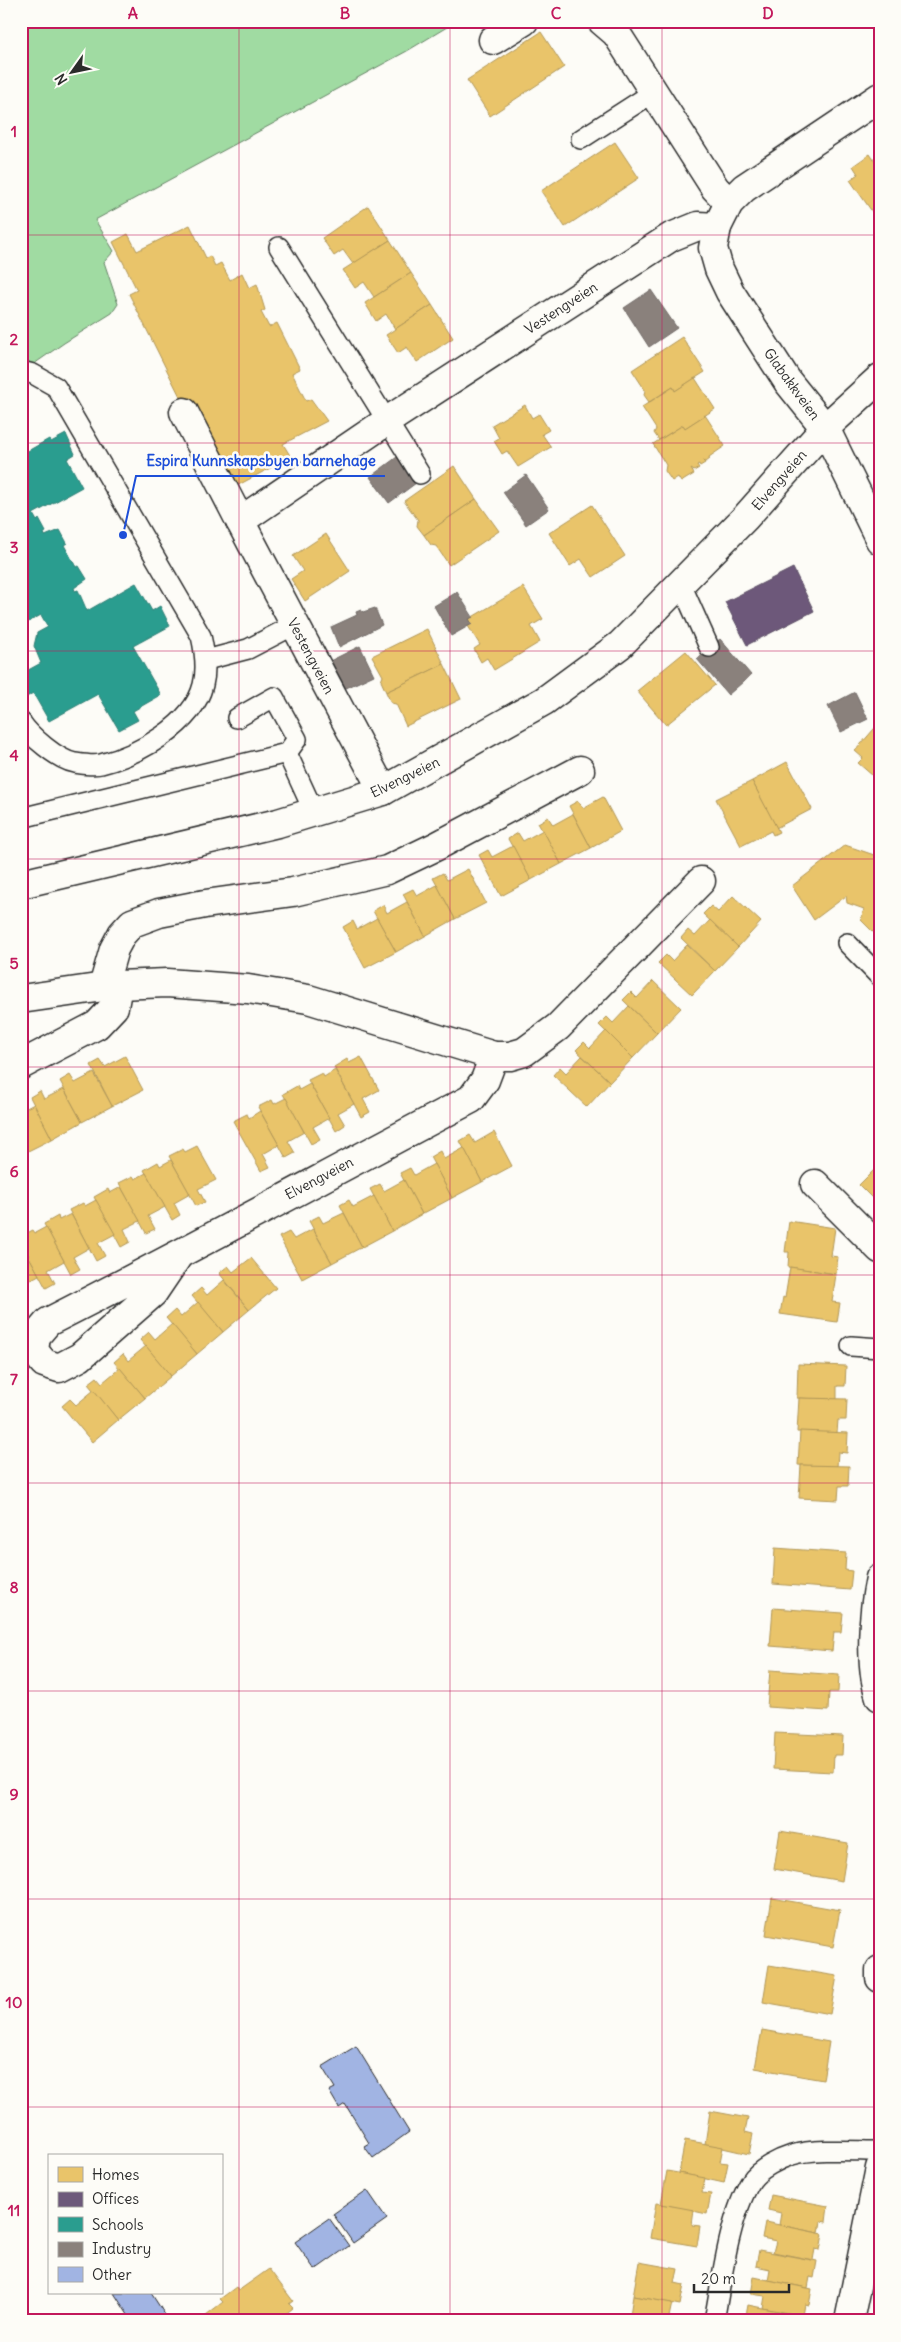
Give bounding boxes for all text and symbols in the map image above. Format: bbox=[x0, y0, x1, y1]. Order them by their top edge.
text: A bbox=[128, 3, 138, 23]
text: B bbox=[340, 3, 351, 23]
text: C bbox=[551, 3, 562, 23]
text: D bbox=[762, 3, 774, 23]
north arrow bbox=[48, 48, 98, 98]
text: N bbox=[51, 70, 71, 88]
text: 1 bbox=[11, 121, 17, 141]
street label: Vestengveien bbox=[521, 278, 601, 338]
text: 2 bbox=[10, 329, 19, 349]
street label: Glabakkveien bbox=[760, 345, 824, 423]
callout: Espira Kunnskapsbyen barnehage bbox=[136, 446, 385, 476]
street label: Elvengveien bbox=[748, 446, 810, 514]
text: Espira Kunnskapsbyen barnehage bbox=[146, 451, 376, 471]
text: 3 bbox=[9, 537, 19, 557]
street label: Vestengveien bbox=[284, 615, 338, 697]
text: 4 bbox=[9, 745, 19, 765]
street label: Elvengveien bbox=[367, 753, 443, 801]
text: 5 bbox=[9, 953, 19, 973]
street label: Elvengveien bbox=[282, 1153, 356, 1203]
text: 6 bbox=[9, 1161, 19, 1181]
text: 7 bbox=[10, 1369, 18, 1389]
text: 8 bbox=[9, 1577, 19, 1597]
text: 9 bbox=[9, 1784, 19, 1804]
text: 10 bbox=[6, 1992, 22, 2012]
legend bbox=[48, 2154, 222, 2294]
text: Homes bbox=[92, 2165, 139, 2184]
text: Offices bbox=[92, 2189, 139, 2208]
text: 11 bbox=[8, 2200, 20, 2220]
text: Schools bbox=[92, 2215, 144, 2234]
text: Industry bbox=[92, 2239, 151, 2258]
scale bar bbox=[694, 2262, 788, 2294]
text: Other bbox=[92, 2265, 132, 2284]
text: 20 m bbox=[701, 2269, 736, 2288]

